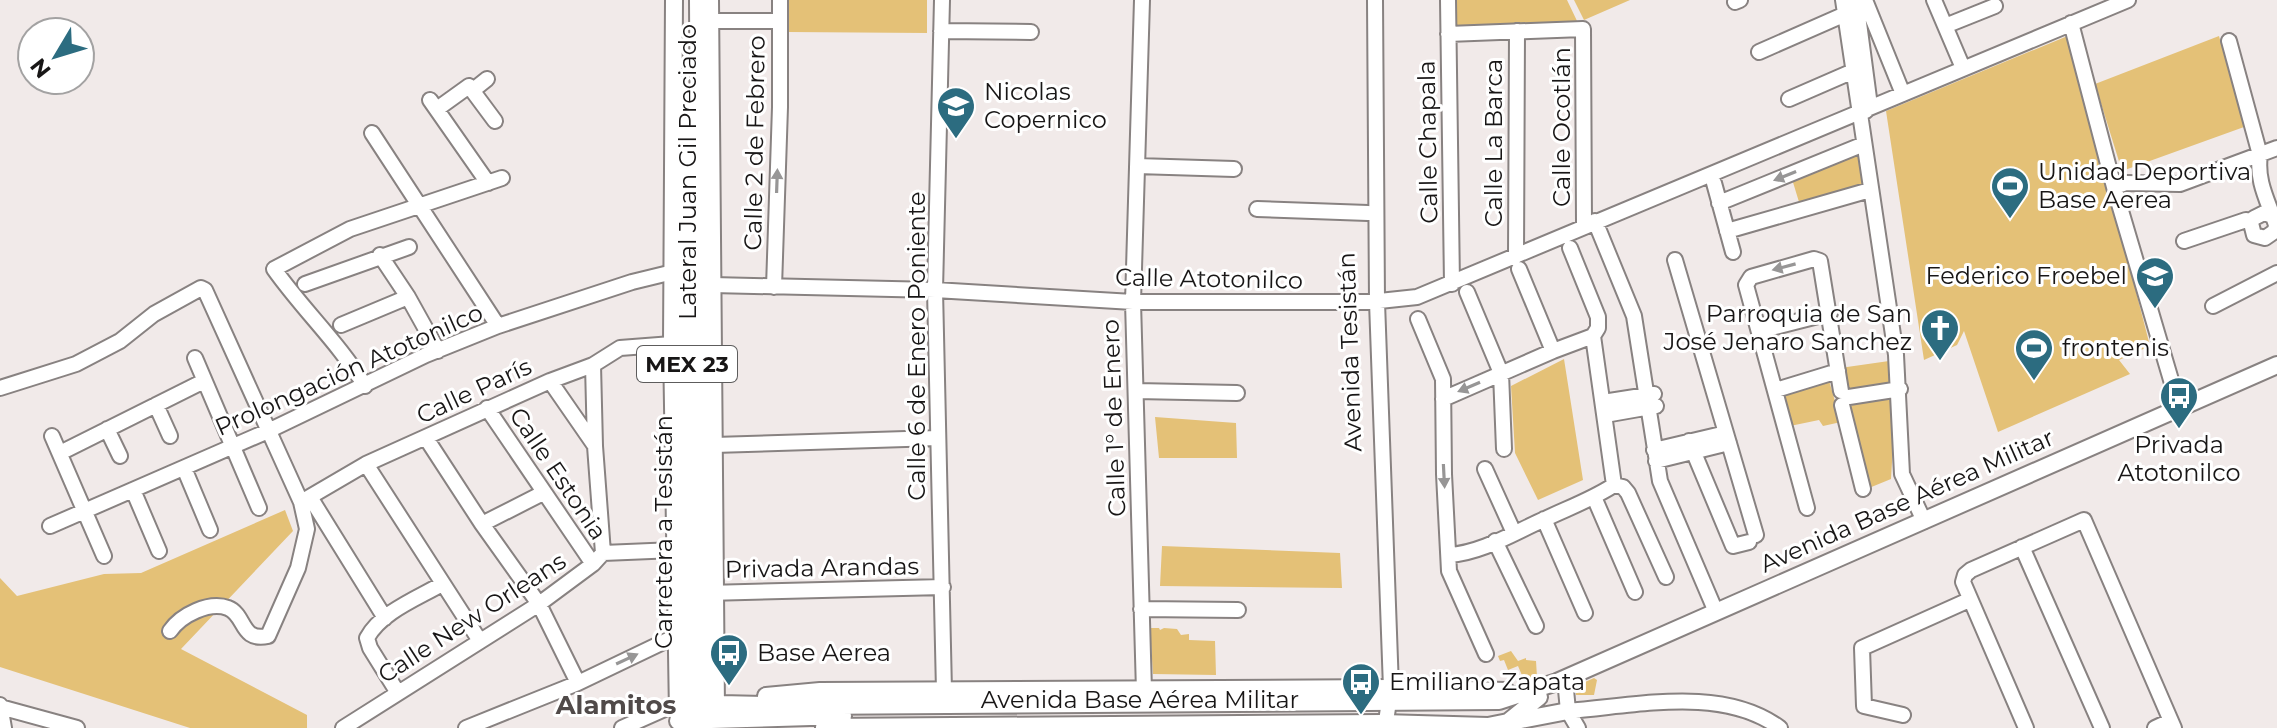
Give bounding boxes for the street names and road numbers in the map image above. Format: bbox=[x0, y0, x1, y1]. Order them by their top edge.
street label: Lateral Juan Gil Preciado bbox=[673, 24, 702, 320]
street label: Calle 2 de Febrero bbox=[738, 35, 771, 251]
street label: Calle Ocotlán bbox=[1547, 47, 1576, 207]
street label: Calle La Barca bbox=[1479, 59, 1508, 227]
street label: Calle Chapala bbox=[1412, 60, 1443, 224]
street label: Calle 6 de Enero Poniente bbox=[902, 191, 931, 501]
street label: Avenida Tesistán bbox=[1332, 252, 1367, 452]
street label: Calle Atotonilco bbox=[1115, 262, 1303, 295]
street label: Prolongación Atotonilco bbox=[210, 297, 487, 442]
street label: Calle 1° de Enero bbox=[1096, 319, 1131, 517]
road number: MEX 23 bbox=[637, 346, 737, 382]
street label: Calle París bbox=[412, 351, 536, 430]
street label: Calle Estonia bbox=[503, 402, 613, 545]
street label: Carretera a Tesistán bbox=[649, 415, 678, 649]
street label: Avenida Base Aérea Militar bbox=[1755, 423, 2058, 579]
street label: Calle New Orleans bbox=[372, 546, 571, 689]
street label: Privada Arandas bbox=[725, 551, 919, 584]
street label: Avenida Base Aérea Militar bbox=[981, 685, 1299, 714]

